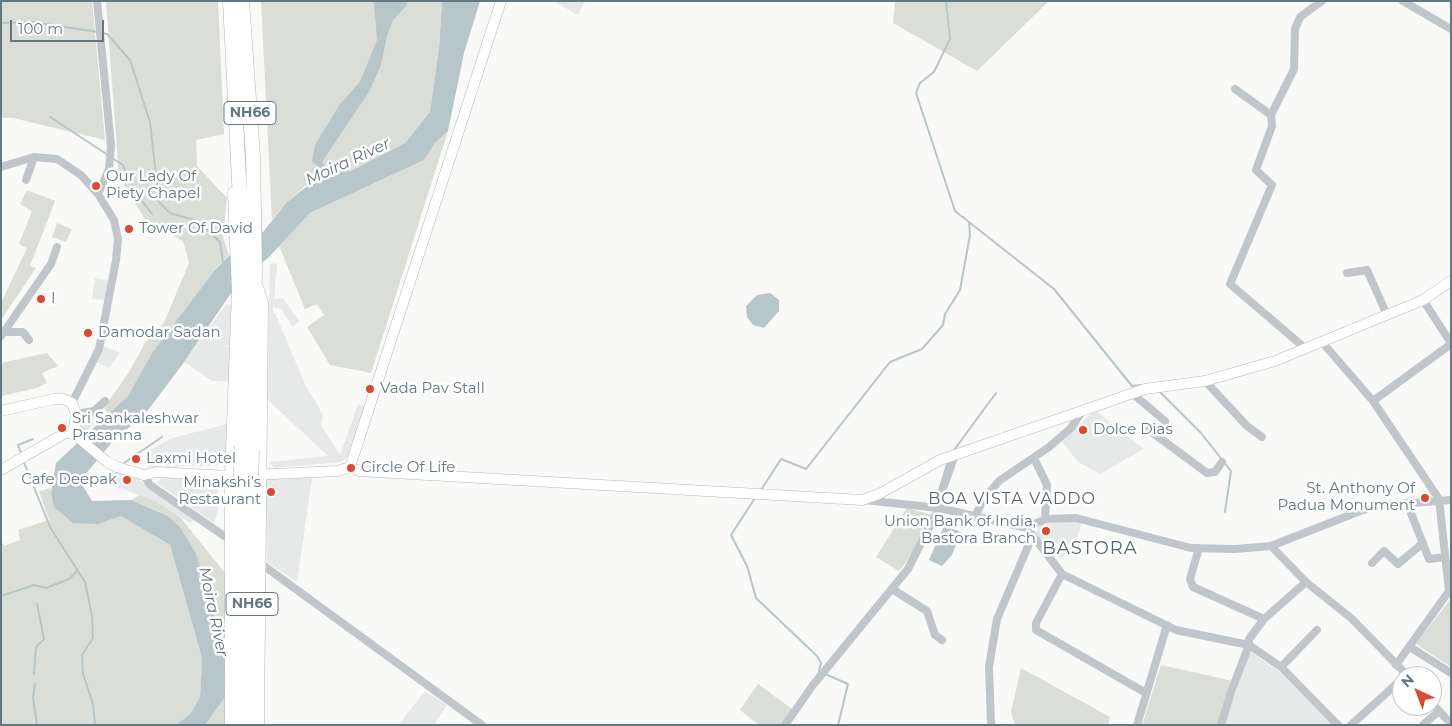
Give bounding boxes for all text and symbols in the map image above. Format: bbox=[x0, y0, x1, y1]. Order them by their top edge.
scale bar bbox=[12, 10, 106, 42]
text: 100 m bbox=[18, 19, 63, 38]
road number: NH66 bbox=[224, 102, 276, 125]
water label: Moira River bbox=[303, 134, 393, 190]
place label: Our Lady Of Piety Chapel bbox=[106, 168, 200, 203]
marker: Our Lady Of Piety Chapel bbox=[90, 180, 102, 192]
place label: Tower Of David bbox=[139, 220, 253, 238]
marker: Tower Of David bbox=[123, 223, 135, 235]
place label: I bbox=[51, 290, 56, 308]
marker: I bbox=[35, 293, 47, 305]
place label: Damodar Sadan bbox=[98, 324, 221, 342]
marker: Damodar Sadan bbox=[82, 327, 94, 339]
place label: Vada Pav Stall bbox=[380, 380, 485, 398]
marker: Vada Pav Stall bbox=[364, 383, 376, 395]
place label: Sri Sankaleshwar Prasanna bbox=[72, 410, 199, 445]
place label: Dolce Dias bbox=[1093, 421, 1173, 439]
marker: Sri Sankaleshwar Prasanna bbox=[56, 422, 68, 434]
marker: Dolce Dias bbox=[1077, 424, 1089, 436]
place label: Laxmi Hotel bbox=[146, 450, 236, 468]
marker: Laxmi Hotel bbox=[130, 453, 142, 465]
place label: Circle Of Life bbox=[361, 459, 455, 477]
marker: Circle Of Life bbox=[345, 462, 357, 474]
place label: Cafe Deepak bbox=[21, 471, 117, 489]
marker: Cafe Deepak bbox=[121, 474, 133, 486]
place label: Minakshi’s Restaurant bbox=[179, 474, 261, 509]
place label: St. Anthony Of Padua Monument bbox=[1277, 480, 1415, 515]
marker: Minakshi’s Restaurant bbox=[265, 486, 277, 498]
district label: BOA VISTA VADDO bbox=[926, 489, 1098, 509]
marker: St. Anthony Of Padua Monument bbox=[1419, 492, 1431, 504]
place label: Union Bank of India, Bastora Branch bbox=[884, 513, 1036, 548]
marker: Union Bank of India, Bastora Branch bbox=[1040, 525, 1052, 537]
district label: BASTORA bbox=[1041, 538, 1139, 560]
water label: Moira River bbox=[194, 565, 232, 659]
road number: NH66 bbox=[226, 592, 278, 616]
north arrow bbox=[1392, 666, 1442, 716]
text: N bbox=[1397, 670, 1418, 691]

